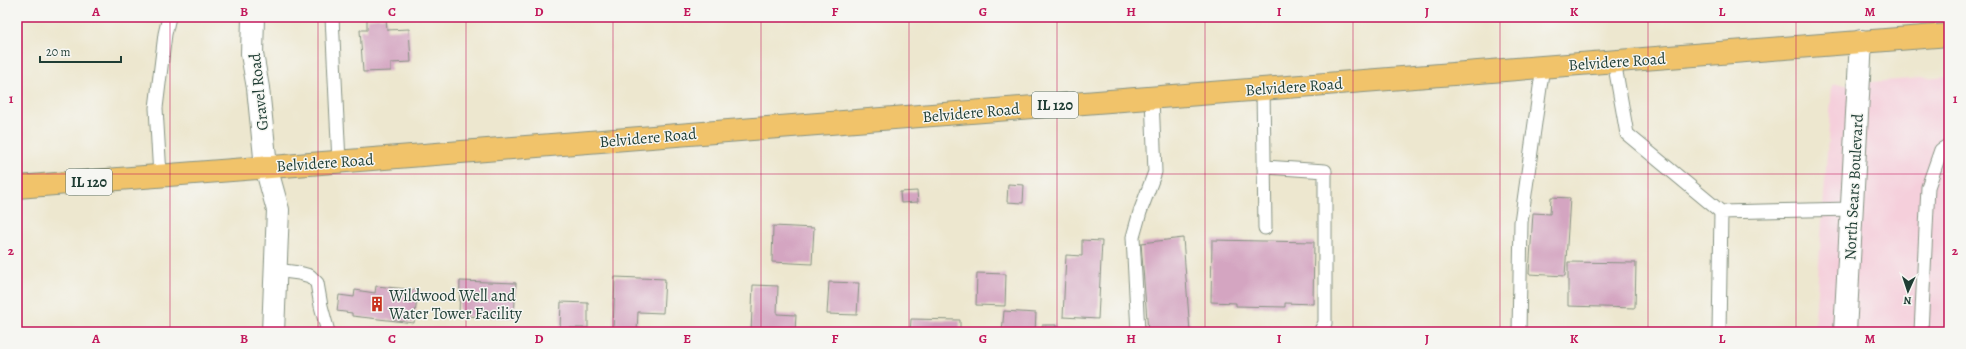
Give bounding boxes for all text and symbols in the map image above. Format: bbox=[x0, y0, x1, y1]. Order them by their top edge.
text: A bbox=[91, 3, 101, 20]
text: B bbox=[240, 3, 248, 20]
text: C bbox=[388, 3, 396, 20]
text: D bbox=[534, 3, 544, 20]
text: E bbox=[683, 3, 691, 20]
text: F bbox=[832, 3, 839, 20]
text: G bbox=[979, 3, 987, 20]
text: H bbox=[1126, 3, 1136, 20]
text: I bbox=[1277, 3, 1282, 20]
text: J bbox=[1425, 3, 1429, 20]
text: K bbox=[1570, 3, 1579, 20]
text: L bbox=[1719, 3, 1726, 20]
text: M bbox=[1865, 3, 1876, 20]
scale bar bbox=[40, 38, 121, 64]
text: 20 m bbox=[46, 44, 70, 60]
street label: Belvidere Road bbox=[1568, 48, 1667, 76]
street label: Gravel Road bbox=[244, 52, 274, 132]
street label: Belvidere Road bbox=[1245, 73, 1344, 101]
text: 1 bbox=[9, 90, 14, 107]
text: 1 bbox=[1953, 90, 1958, 107]
road number: IL 120 bbox=[1032, 92, 1078, 118]
street label: Belvidere Road bbox=[922, 98, 1021, 128]
street label: North Sears Boulevard bbox=[1839, 113, 1869, 261]
street label: Belvidere Road bbox=[599, 123, 698, 153]
street label: Belvidere Road bbox=[276, 149, 375, 177]
road number: IL 120 bbox=[66, 169, 112, 195]
text: 2 bbox=[8, 242, 15, 259]
text: 2 bbox=[1952, 242, 1959, 259]
north arrow bbox=[1888, 271, 1928, 311]
place label: Wildwood Well and Water Tower Facility bbox=[388, 285, 523, 325]
text: N bbox=[1903, 293, 1912, 308]
building icon: Wildwood Well and Water Tower Facility bbox=[368, 295, 386, 313]
text: A bbox=[91, 330, 101, 347]
text: B bbox=[240, 330, 248, 347]
text: C bbox=[388, 330, 396, 347]
text: D bbox=[534, 330, 544, 347]
text: E bbox=[683, 330, 691, 347]
text: F bbox=[832, 330, 839, 347]
text: G bbox=[979, 330, 987, 347]
text: H bbox=[1126, 330, 1136, 347]
text: I bbox=[1277, 330, 1282, 347]
text: J bbox=[1425, 330, 1429, 347]
text: K bbox=[1570, 330, 1579, 347]
text: L bbox=[1719, 330, 1726, 347]
text: M bbox=[1865, 330, 1876, 347]

